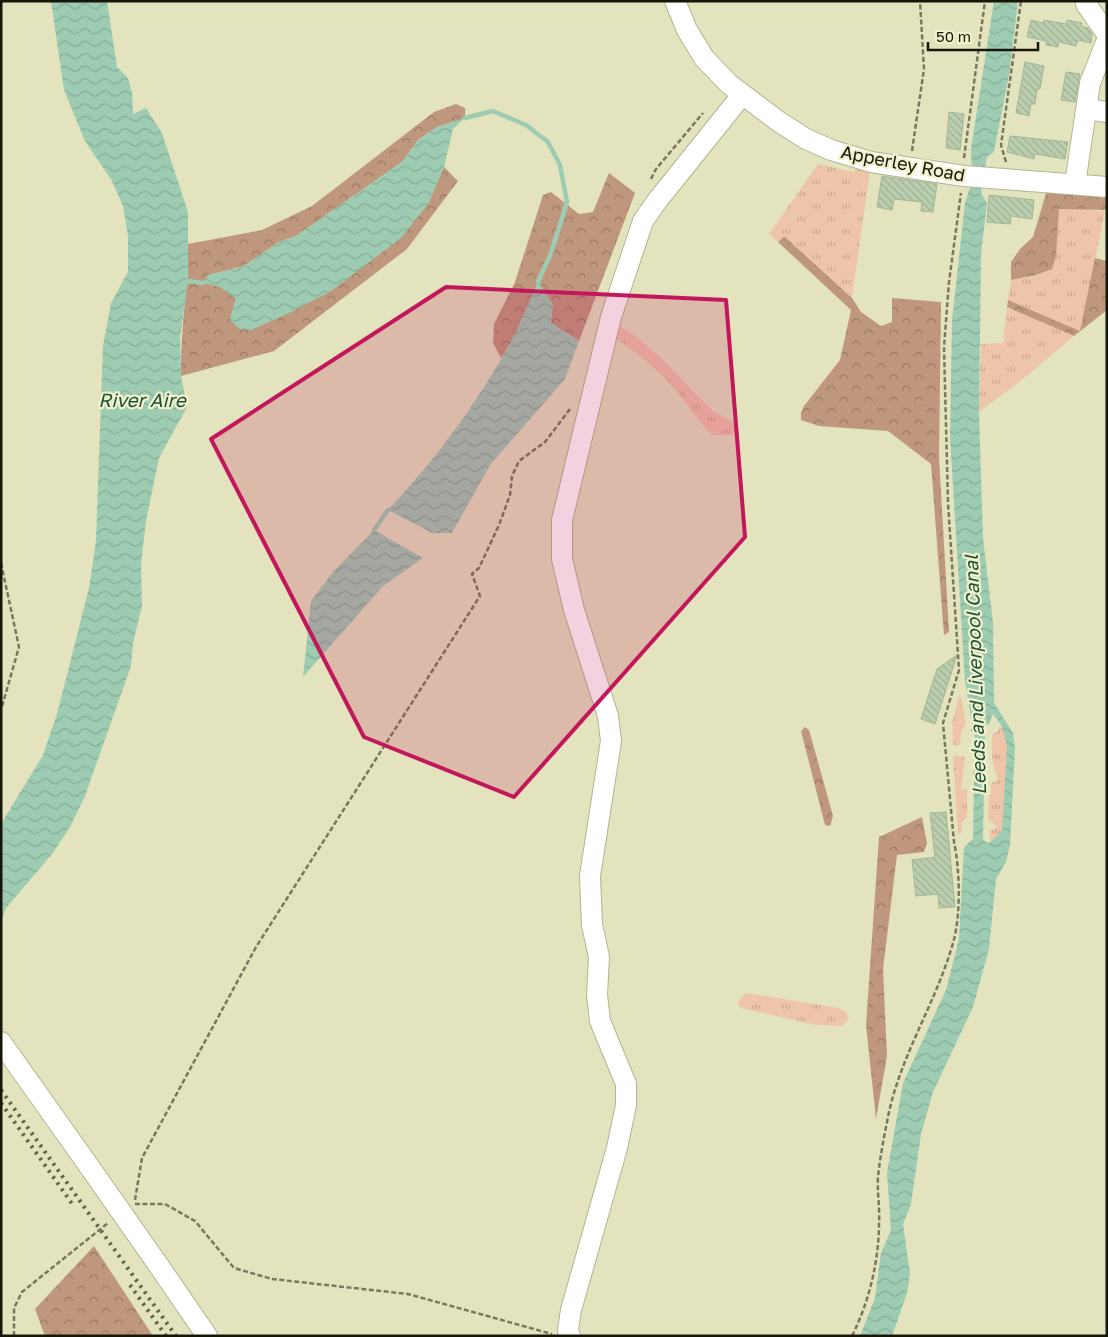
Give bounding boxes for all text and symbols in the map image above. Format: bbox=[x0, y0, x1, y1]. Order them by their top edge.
scale bar bbox=[928, 20, 1038, 52]
text: 50 m bbox=[936, 27, 971, 45]
street label: Apperley Road bbox=[839, 140, 967, 186]
water label: River Aire bbox=[98, 388, 188, 411]
water label: Leeds and Liverpool Canal bbox=[959, 554, 990, 795]

